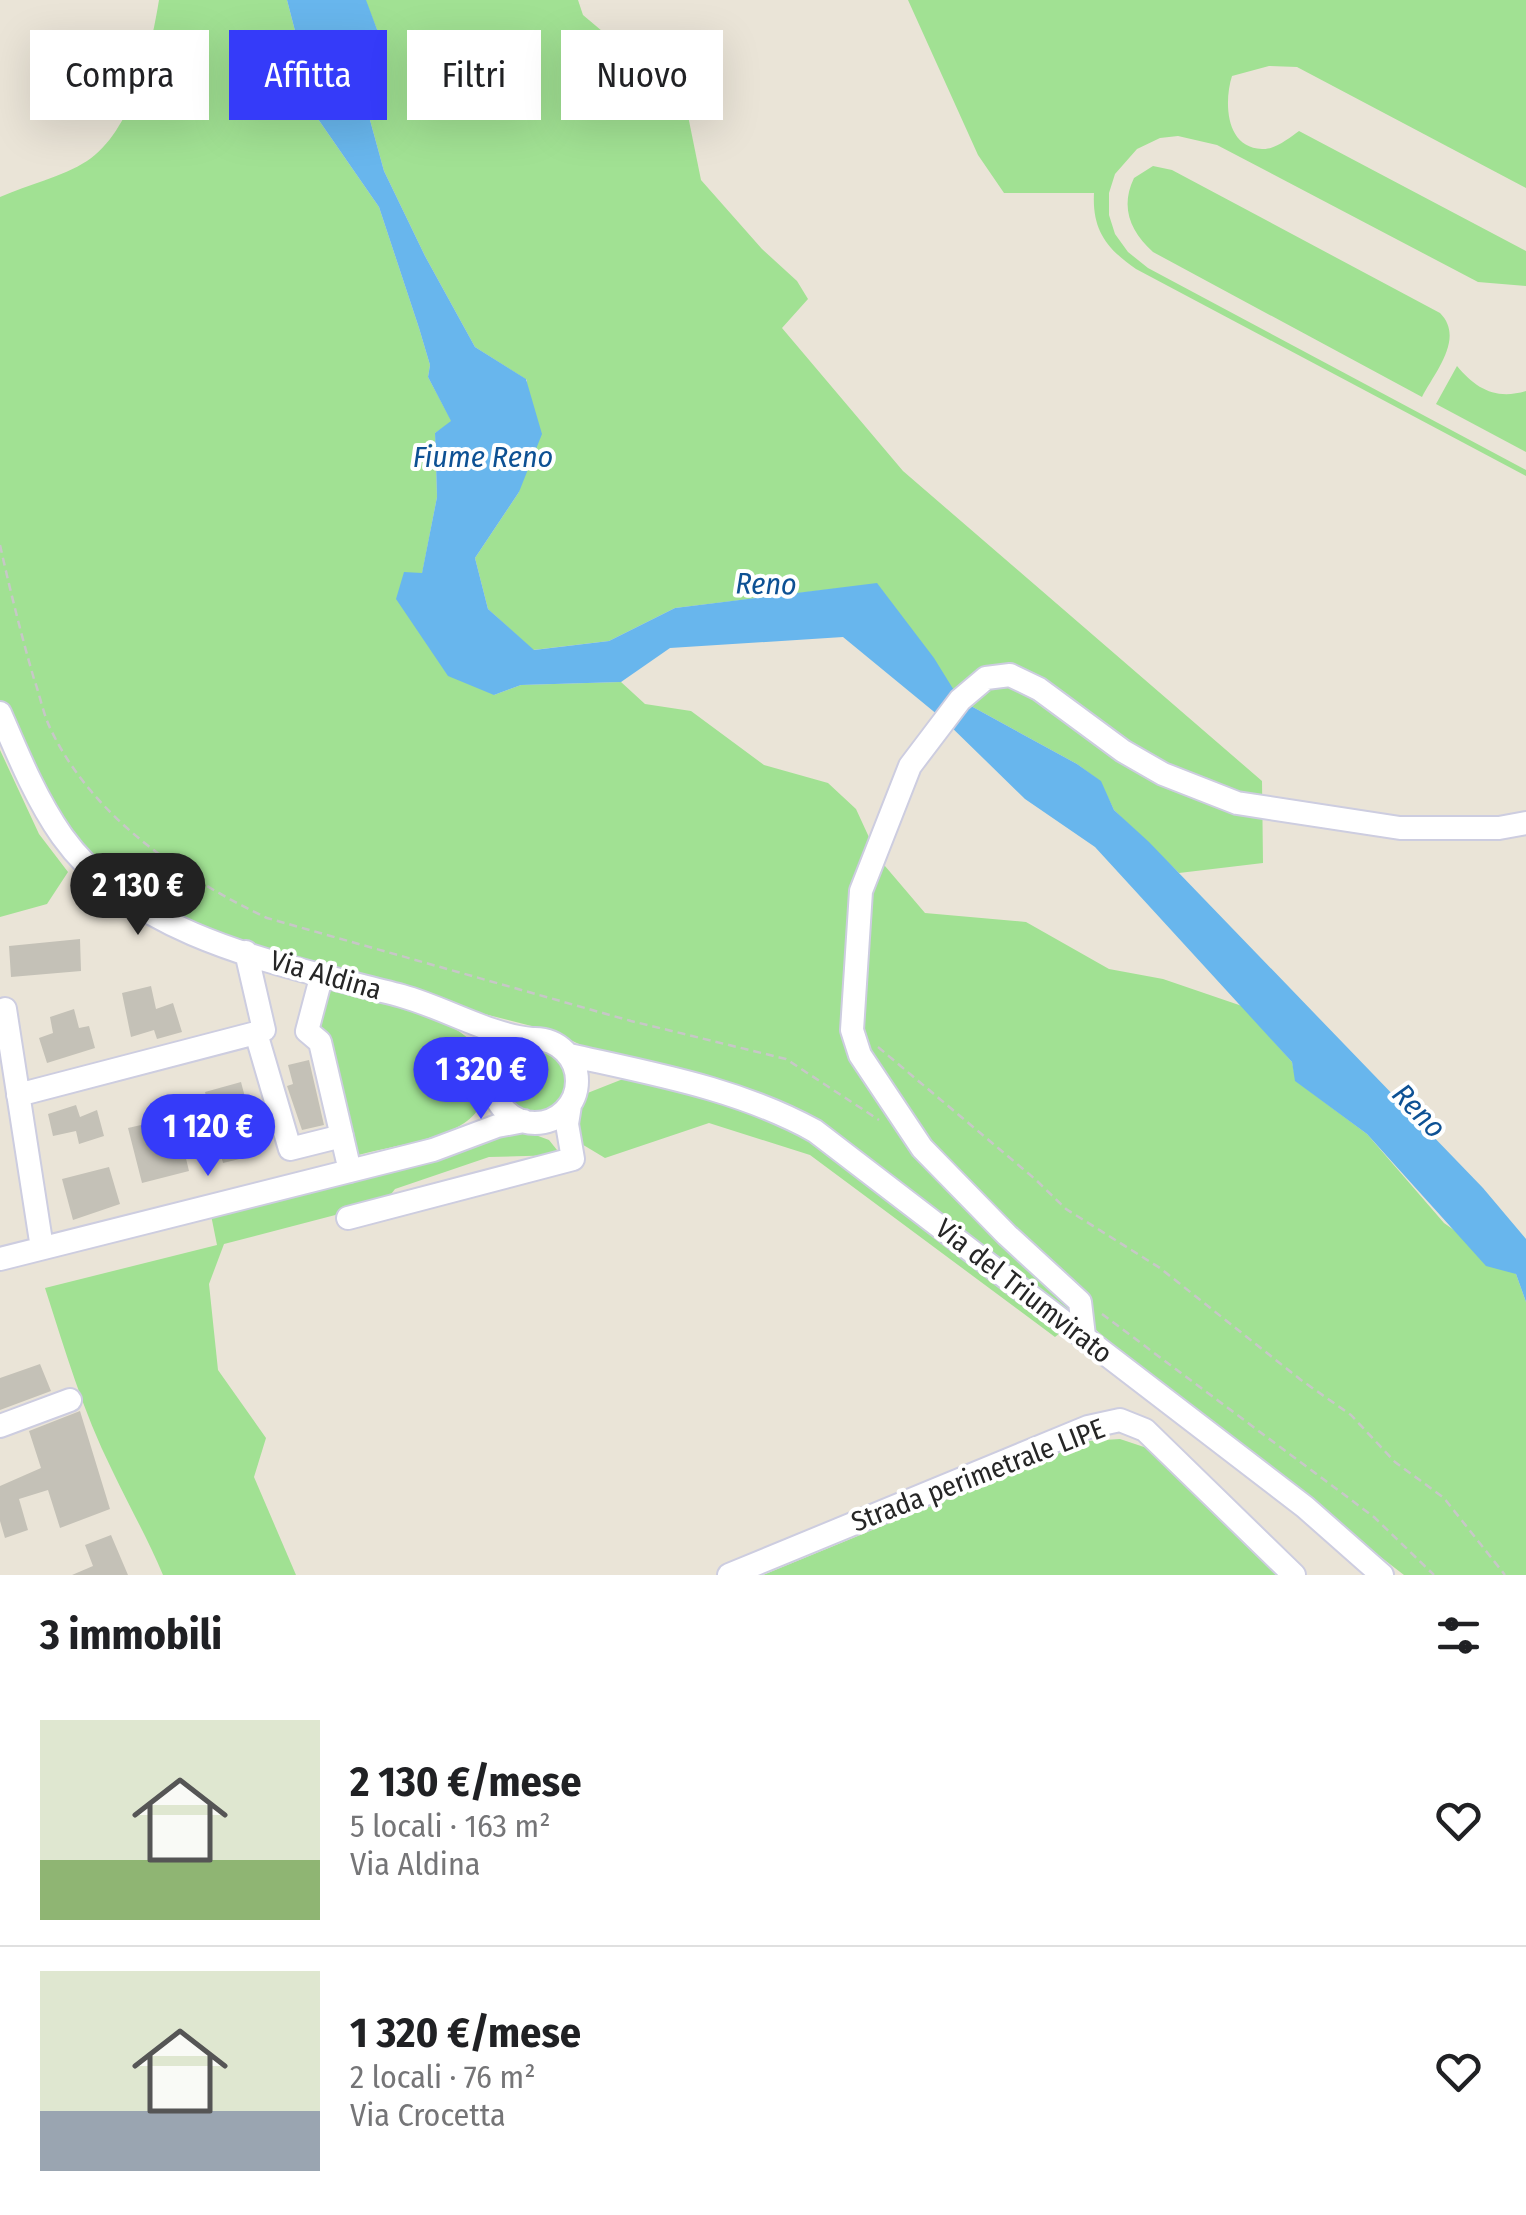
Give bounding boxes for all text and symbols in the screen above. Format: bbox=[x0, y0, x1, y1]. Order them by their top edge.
chip: Compra bbox=[30, 30, 209, 120]
chip: Affitta bbox=[229, 30, 387, 120]
chip: Filtri bbox=[407, 30, 541, 120]
chip: Nuovo bbox=[561, 30, 723, 120]
water label: Fiume Reno bbox=[413, 439, 553, 475]
water label: Reno bbox=[735, 565, 797, 603]
pin: 2 130 € bbox=[46, 853, 230, 938]
text: 2 130 € bbox=[92, 866, 184, 904]
street label: Via Aldina bbox=[267, 943, 385, 1007]
pin: 1 320 € bbox=[389, 1037, 573, 1122]
text: 1 320 € bbox=[435, 1050, 527, 1088]
water label: Reno bbox=[1385, 1076, 1453, 1146]
pin: 1 120 € bbox=[116, 1094, 300, 1179]
text: 1 120 € bbox=[163, 1107, 253, 1145]
street label: Via del Triumvirato bbox=[929, 1212, 1119, 1370]
street label: Strada perimetrale LIPE bbox=[847, 1411, 1109, 1539]
icon: filters bbox=[1431, 1608, 1486, 1663]
text: 3 immobili bbox=[40, 1610, 222, 1660]
text: 2 130 €/mese bbox=[350, 1757, 581, 1807]
icon: home bbox=[120, 1760, 240, 1880]
icon: heart bbox=[1431, 1793, 1486, 1848]
text: 5 locali · 163 m² bbox=[350, 1807, 550, 1845]
text: Via Aldina bbox=[350, 1845, 480, 1883]
text: 1 320 €/mese bbox=[350, 2008, 581, 2058]
icon: home bbox=[120, 2011, 240, 2131]
icon: heart bbox=[1431, 2044, 1486, 2099]
text: 2 locali · 76 m² bbox=[350, 2058, 535, 2096]
text: Via Crocetta bbox=[350, 2096, 506, 2134]

